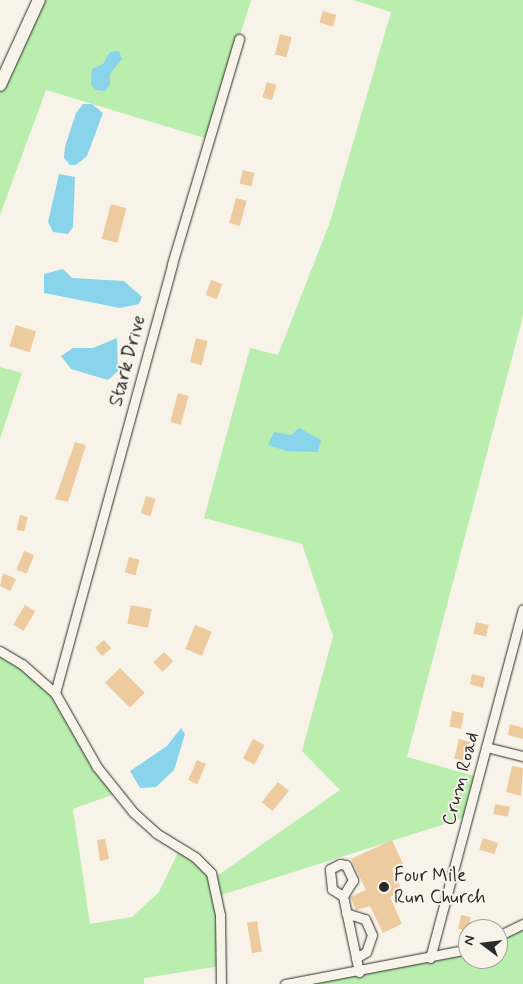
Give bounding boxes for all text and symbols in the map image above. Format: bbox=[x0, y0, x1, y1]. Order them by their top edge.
street label: Stark Drive bbox=[105, 313, 151, 409]
street label: Crum Road bbox=[438, 731, 484, 827]
place label: Four Mile Run Church bbox=[394, 865, 490, 909]
marker: Four Mile Run Church bbox=[378, 881, 390, 893]
north arrow bbox=[458, 919, 508, 969]
text: N bbox=[460, 934, 479, 947]

